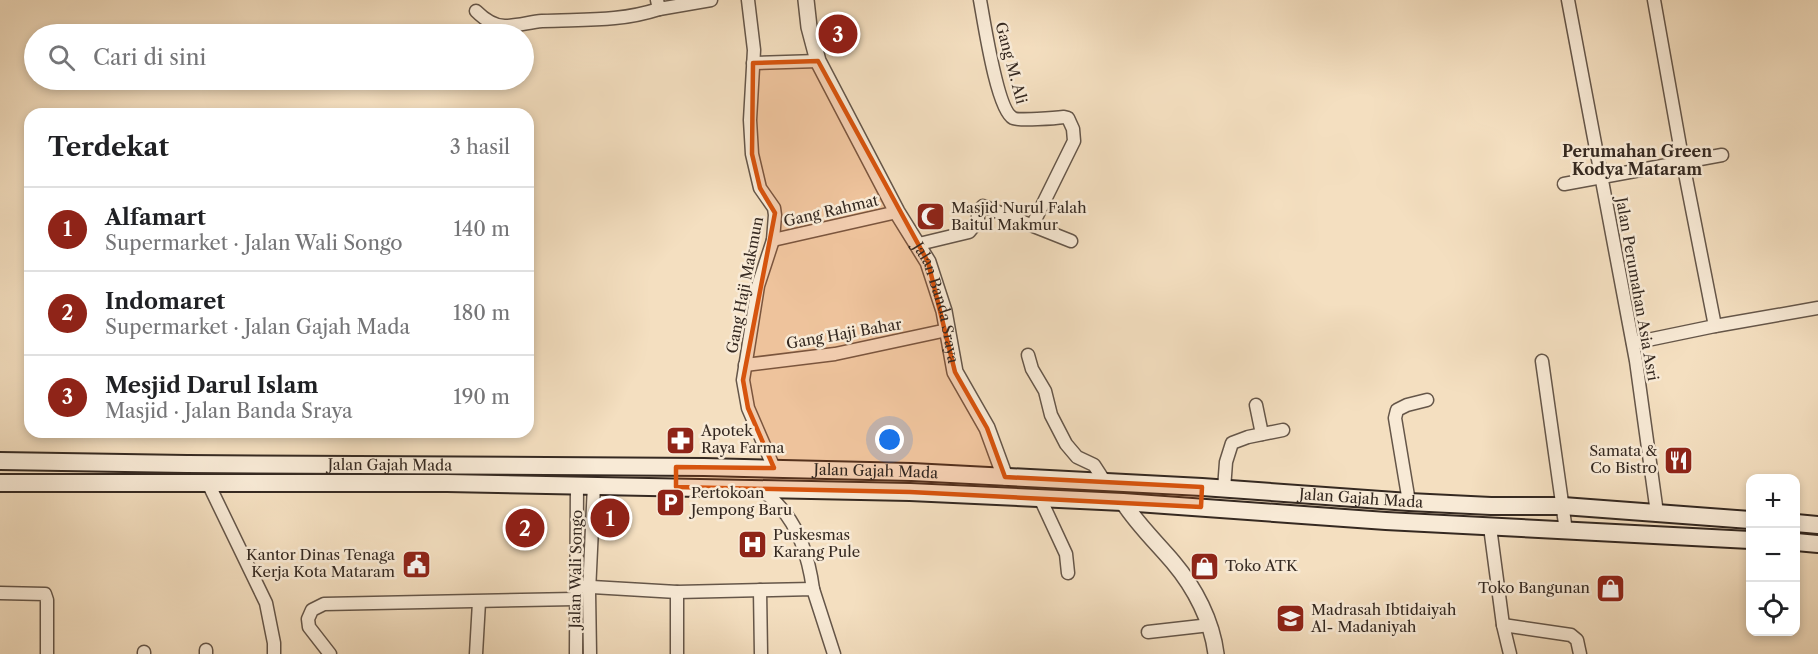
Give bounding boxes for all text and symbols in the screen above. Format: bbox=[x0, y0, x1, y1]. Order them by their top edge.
pin: 3 bbox=[818, 12, 858, 57]
street label: Gang M. Ali bbox=[991, 20, 1032, 106]
search box bbox=[24, 24, 534, 90]
icon: search bbox=[45, 41, 78, 74]
text: Cari di sini bbox=[93, 44, 206, 71]
text: Terdekat bbox=[48, 131, 169, 163]
text: 3 hasil bbox=[450, 135, 510, 159]
district label: Perumahan Green Kodya Mataram bbox=[1562, 141, 1712, 179]
street label: Gang Rahmat bbox=[782, 190, 881, 231]
street label: Jalan Perumahan Asia Asri bbox=[1612, 194, 1663, 383]
place label: Masjid Nurul Falah Baitul Makmur bbox=[951, 198, 1087, 234]
mosque icon: Masjid Nurul Falah Baitul Makmur bbox=[914, 201, 946, 233]
text: Alfamart bbox=[105, 204, 206, 231]
street label: Gang Haji Makmun bbox=[722, 214, 767, 355]
text: 1 bbox=[63, 217, 72, 241]
text: 140 m bbox=[453, 217, 510, 241]
text: Supermarket · Jalan Wali Songo bbox=[105, 231, 403, 255]
street label: Jalan Banda Sraya bbox=[908, 237, 963, 365]
text: Indomaret bbox=[105, 288, 225, 315]
text: 2 bbox=[62, 301, 73, 325]
text: 180 m bbox=[453, 301, 510, 325]
street label: Gang Haji Bahar bbox=[785, 314, 904, 353]
text: Supermarket · Jalan Gajah Mada bbox=[105, 315, 410, 339]
text: Mesjid Darul Islam bbox=[105, 372, 318, 399]
text: 3 bbox=[62, 385, 73, 409]
text: 190 m bbox=[453, 385, 510, 409]
text: Masjid · Jalan Banda Sraya bbox=[105, 399, 353, 423]
place label: Apotek Raya Farma bbox=[700, 421, 785, 457]
pharmacy icon: Apotek Raya Farma bbox=[664, 424, 696, 456]
your location bbox=[875, 425, 904, 454]
place label: Samata & Co Bistro bbox=[1589, 441, 1657, 477]
restaurant icon: Samata & Co Bistro bbox=[1662, 444, 1694, 476]
street label: Jalan Gajah Mada bbox=[326, 455, 452, 475]
street label: Jalan Gajah Mada bbox=[812, 460, 939, 482]
map controls bbox=[1746, 474, 1800, 636]
button: + bbox=[1746, 474, 1800, 528]
place label: Pertokoan Jempong Baru bbox=[689, 483, 792, 519]
street label: Jalan Gajah Mada bbox=[1296, 484, 1424, 512]
parking icon: Pertokoan Jempong Baru bbox=[654, 486, 686, 518]
pin: 1 bbox=[590, 496, 630, 540]
pin: 2 bbox=[506, 506, 544, 550]
street label: Jalan Wali Songo bbox=[565, 509, 586, 631]
place label: Puskesmas Karang Pule bbox=[773, 525, 860, 561]
hospital icon: Puskesmas Karang Pule bbox=[736, 528, 768, 560]
button: − bbox=[1746, 528, 1800, 582]
place label: Kantor Dinas Tenaga Kerja Kota Mataram bbox=[246, 545, 395, 581]
public building icon: Kantor Dinas Tenaga Kerja Kota Mataram bbox=[400, 548, 432, 580]
shop icon: Toko ATK bbox=[1188, 550, 1220, 582]
place label: Toko ATK bbox=[1225, 556, 1299, 575]
shop icon: Toko Bangunan bbox=[1595, 572, 1627, 604]
place label: Toko Bangunan bbox=[1478, 578, 1591, 597]
button: locate bbox=[1746, 582, 1800, 636]
place label: Madrasah Ibtidaiyah Al- Madaniyah bbox=[1310, 600, 1457, 636]
school or university icon: Madrasah Ibtidaiyah Al- Madaniyah bbox=[1274, 603, 1306, 635]

